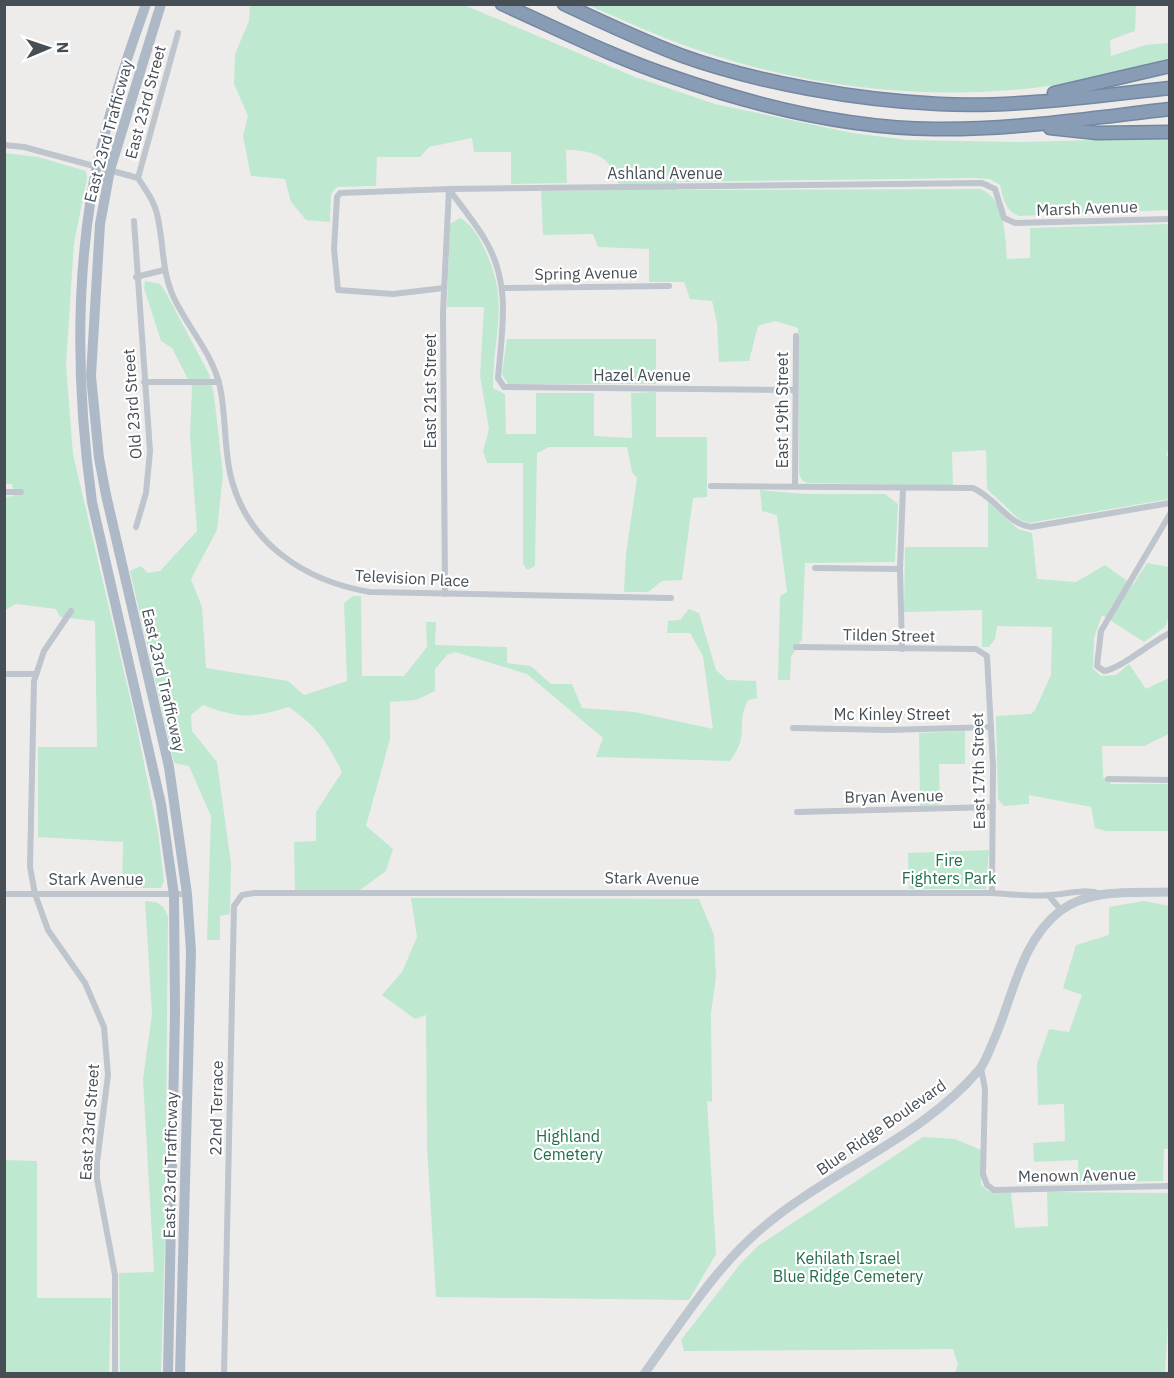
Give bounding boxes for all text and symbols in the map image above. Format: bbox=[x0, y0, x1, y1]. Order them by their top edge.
north arrow bbox=[18, 18, 78, 78]
text: N bbox=[53, 41, 73, 54]
street label: East 23rd Street bbox=[120, 43, 170, 161]
street label: East 23rd Trafficway bbox=[79, 58, 137, 204]
street label: Ashland Avenue bbox=[607, 163, 723, 183]
street label: Marsh Avenue bbox=[1036, 196, 1138, 220]
street label: Spring Avenue bbox=[534, 262, 638, 284]
street label: East 21st Street bbox=[420, 333, 440, 449]
street label: Old 23rd Street bbox=[118, 348, 146, 460]
street label: East 19th Street bbox=[772, 352, 792, 468]
street label: Hazel Avenue bbox=[593, 365, 691, 385]
street label: Television Place bbox=[354, 565, 470, 591]
street label: East 23rd Trafficway bbox=[138, 606, 190, 754]
street label: Tilden Street bbox=[843, 624, 935, 646]
street label: Mc Kinley Street bbox=[834, 704, 950, 724]
street label: East 17th Street bbox=[967, 713, 989, 829]
street label: Bryan Avenue bbox=[844, 785, 944, 807]
park label: Fire Fighters Park bbox=[902, 850, 997, 888]
street label: Stark Avenue bbox=[604, 867, 700, 889]
street label: Stark Avenue bbox=[49, 869, 144, 889]
street label: 22nd Terrace bbox=[205, 1060, 227, 1156]
street label: East 23rd Street bbox=[75, 1063, 103, 1181]
street label: Blue Ridge Boulevard bbox=[812, 1075, 950, 1179]
street label: East 23rd Trafficway bbox=[159, 1092, 181, 1238]
park label: Highland Cemetery bbox=[533, 1126, 603, 1164]
street label: Menown Avenue bbox=[1018, 1164, 1137, 1186]
park label: Kehilath Israel Blue Ridge Cemetery bbox=[773, 1248, 923, 1286]

